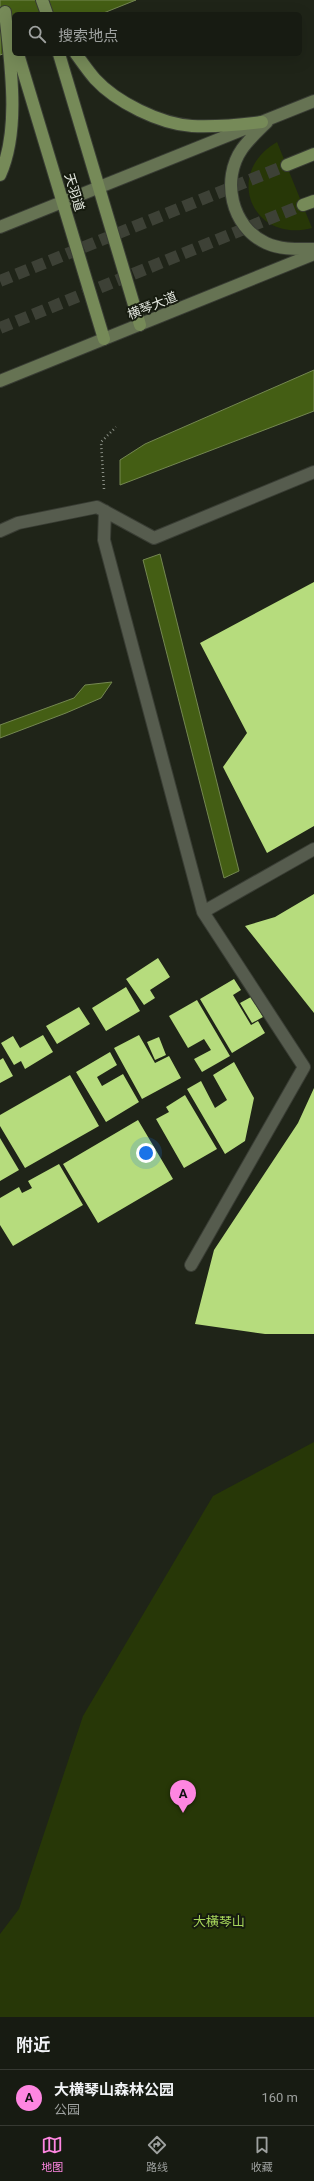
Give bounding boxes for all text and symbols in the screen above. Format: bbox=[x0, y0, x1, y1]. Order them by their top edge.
search box bbox=[12, 12, 302, 56]
icon: search bbox=[26, 23, 48, 45]
text: 搜索地点 bbox=[58, 27, 118, 45]
street label: 天羽道 bbox=[62, 171, 87, 213]
street label: 横琴大道 bbox=[125, 289, 179, 322]
your location bbox=[136, 1143, 156, 1163]
pin: A bbox=[170, 1780, 196, 1813]
park label: 大橫琴山 bbox=[193, 1914, 245, 1929]
text: 附近 bbox=[16, 2035, 50, 2055]
text: 大横琴山森林公园 bbox=[54, 2081, 174, 2099]
text: A bbox=[25, 2090, 33, 2105]
text: 160 m bbox=[261, 2090, 298, 2105]
text: 公园 bbox=[54, 2102, 80, 2117]
tab: 地图 bbox=[41, 2134, 63, 2174]
tab: 路线 bbox=[146, 2134, 168, 2174]
tab: 收藏 bbox=[251, 2134, 273, 2174]

